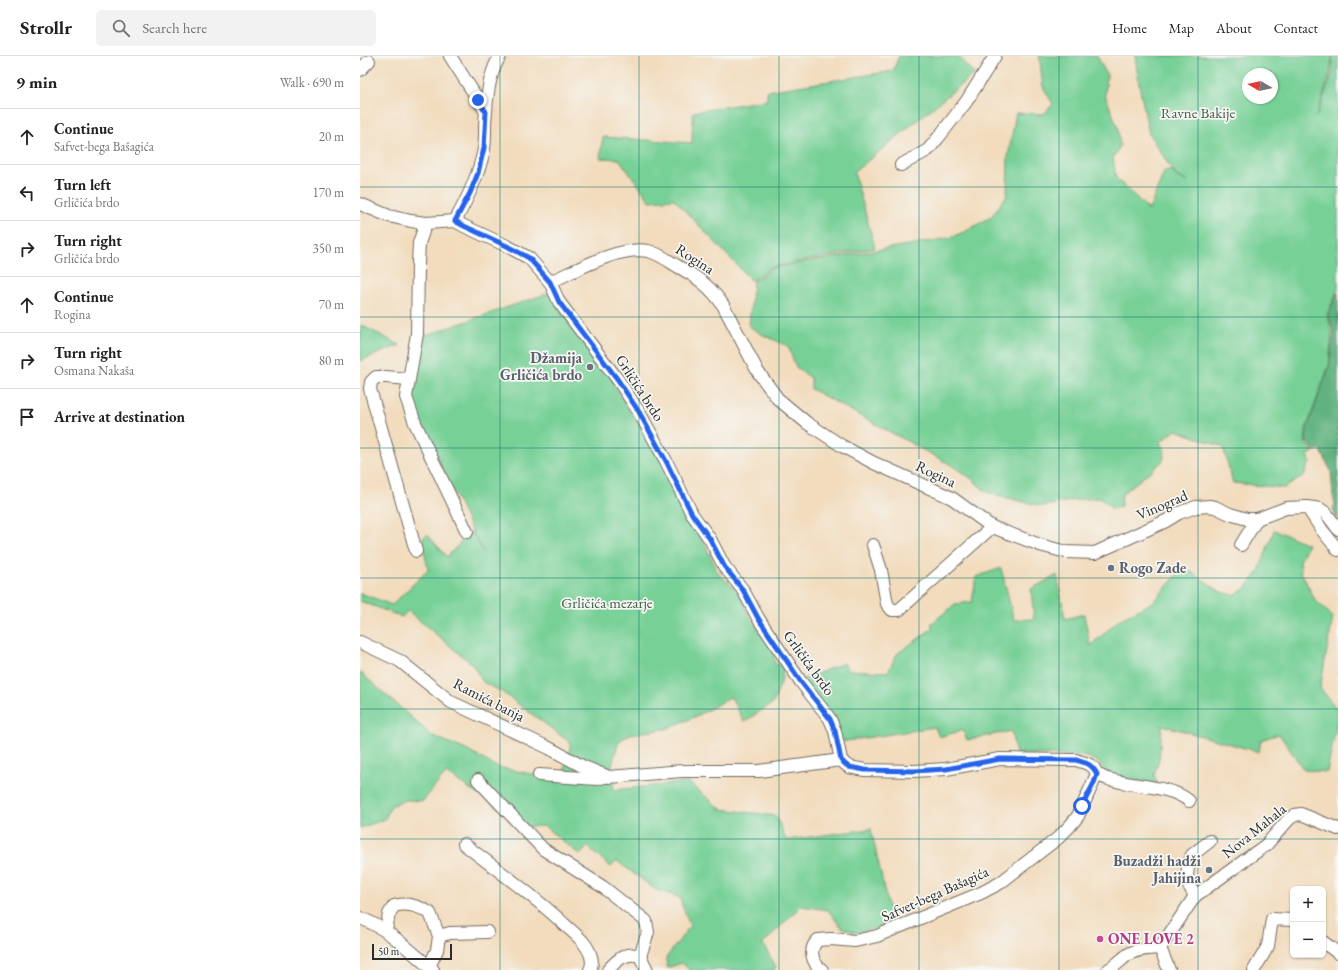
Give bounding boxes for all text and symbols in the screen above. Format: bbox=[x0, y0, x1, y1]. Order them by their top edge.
search box bbox=[96, 10, 376, 46]
text: Strollr bbox=[20, 15, 72, 40]
icon: search bbox=[110, 17, 132, 39]
text: Search here bbox=[142, 18, 207, 37]
text: Home bbox=[1112, 19, 1147, 37]
text: Map bbox=[1169, 19, 1194, 37]
text: About bbox=[1216, 19, 1252, 37]
text: Contact bbox=[1274, 19, 1318, 37]
north arrow bbox=[1242, 68, 1278, 104]
text: 9 min bbox=[16, 71, 57, 93]
text: Walk · 690 m bbox=[280, 74, 344, 91]
route end bbox=[469, 91, 487, 109]
park label: Ravne Bakije bbox=[1161, 103, 1235, 122]
text: Continue bbox=[54, 119, 114, 138]
icon: ahead bbox=[16, 126, 38, 148]
text: 20 m bbox=[319, 128, 344, 145]
text: Safvet-bega Bašagića bbox=[54, 138, 154, 155]
text: Turn left bbox=[54, 175, 111, 194]
icon: left bbox=[16, 182, 38, 204]
text: 170 m bbox=[313, 184, 344, 201]
text: Grličića brdo bbox=[54, 194, 120, 211]
text: Turn right bbox=[54, 231, 122, 250]
icon: right bbox=[16, 238, 38, 260]
street label: Rogina bbox=[672, 239, 718, 278]
text: 350 m bbox=[313, 240, 344, 257]
text: Grličića brdo bbox=[54, 250, 120, 267]
text: Continue bbox=[54, 287, 114, 306]
icon: ahead bbox=[16, 294, 38, 316]
text: 70 m bbox=[319, 296, 344, 313]
text: Rogina bbox=[54, 306, 91, 323]
text: Turn right bbox=[54, 343, 122, 362]
place label: Džamija Grličića brdo bbox=[500, 348, 582, 384]
icon: right bbox=[16, 350, 38, 372]
street label: Grličića brdo bbox=[612, 351, 669, 425]
text: 80 m bbox=[319, 352, 344, 369]
text: Osmana Nakaša bbox=[54, 362, 134, 379]
marker: Džamija Grličića brdo bbox=[585, 362, 595, 372]
icon: arrive bbox=[16, 406, 38, 428]
text: Arrive at destination bbox=[54, 407, 185, 426]
street label: Rogina bbox=[913, 456, 959, 491]
street label: Vinograd bbox=[1133, 485, 1191, 524]
place label: Rogo Zade bbox=[1119, 558, 1186, 577]
marker: Rogo Zade bbox=[1106, 563, 1116, 573]
park label: Grličića mezarje bbox=[561, 593, 653, 612]
street label: Grličića brdo bbox=[779, 627, 839, 699]
street label: Ramića banja bbox=[450, 673, 528, 726]
route start bbox=[1073, 797, 1091, 815]
street label: Nova Mahala bbox=[1218, 799, 1290, 862]
place label: Buzadži hadži Jahijina bbox=[1113, 851, 1202, 887]
street label: Safvet-bega Bašagića bbox=[878, 861, 991, 926]
marker: Buzadži hadži Jahijina bbox=[1204, 865, 1214, 875]
map controls bbox=[1290, 886, 1326, 958]
button: + bbox=[1290, 886, 1326, 922]
button: − bbox=[1290, 922, 1326, 958]
place label: ONE LOVE 2 bbox=[1108, 929, 1194, 948]
marker: ONE LOVE 2 bbox=[1095, 934, 1105, 944]
scale bar bbox=[372, 942, 452, 961]
text: 50 m bbox=[378, 944, 399, 958]

